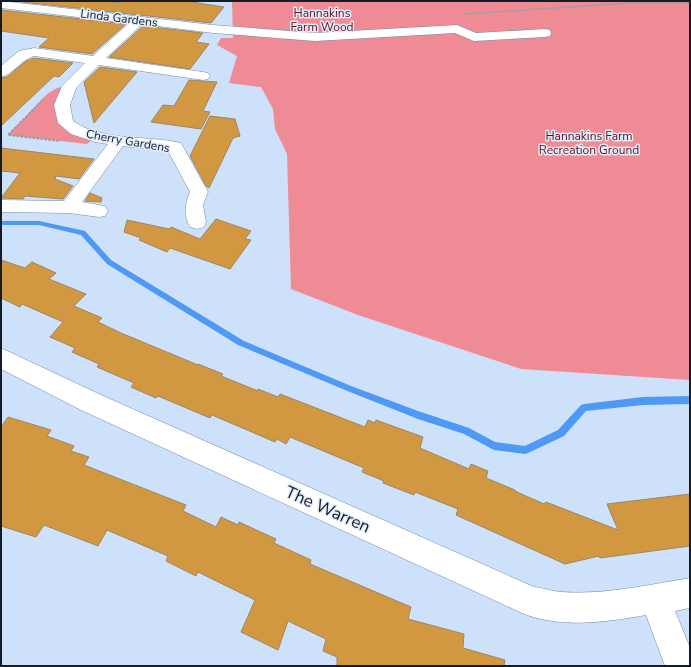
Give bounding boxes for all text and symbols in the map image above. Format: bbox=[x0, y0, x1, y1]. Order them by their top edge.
street label: Linda Gardens bbox=[79, 5, 159, 31]
park label: Hannakins Farm Wood bbox=[290, 5, 354, 35]
street label: Cherry Gardens bbox=[85, 126, 171, 156]
park label: Hannakins Farm Recreation Ground bbox=[539, 128, 639, 158]
street label: The Warren bbox=[282, 480, 374, 538]

